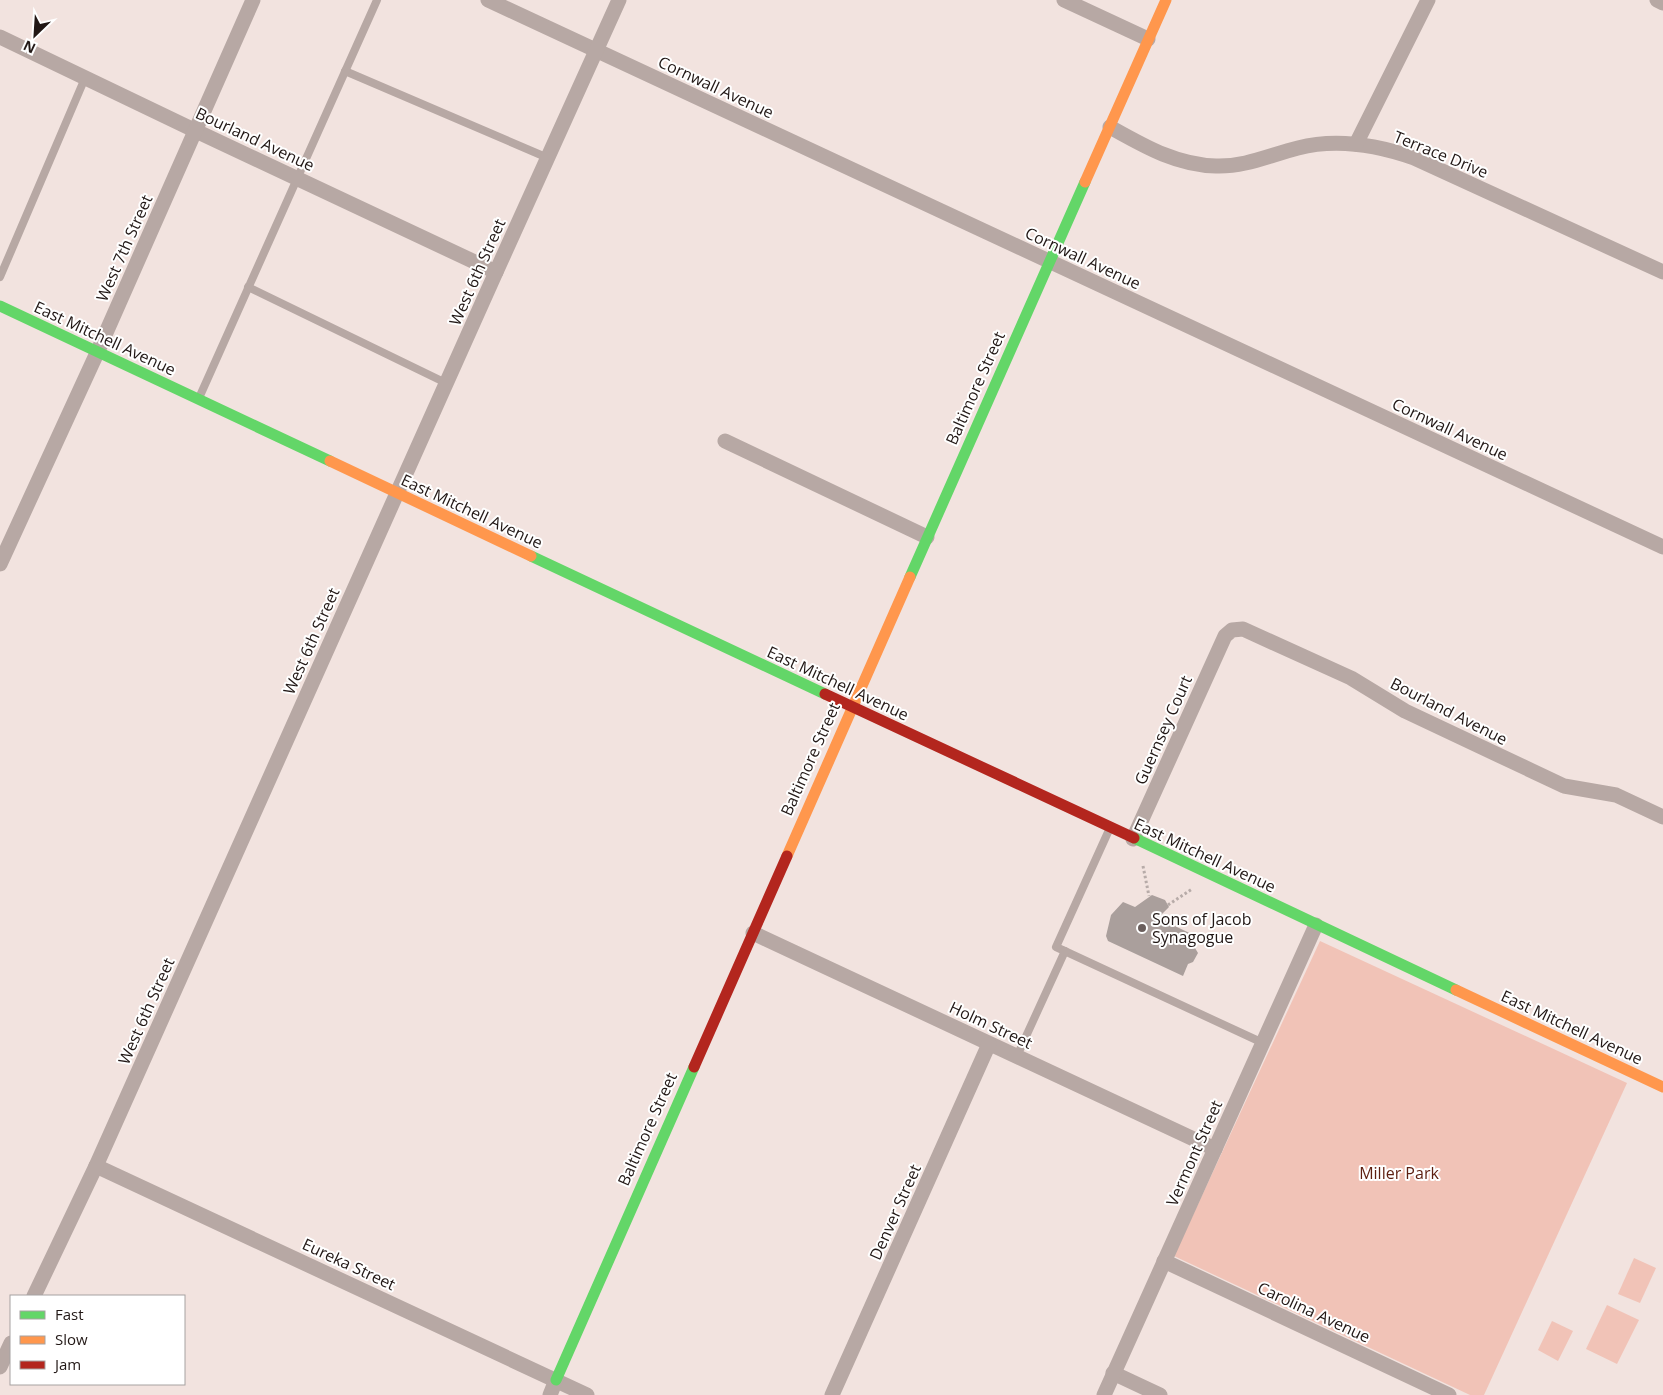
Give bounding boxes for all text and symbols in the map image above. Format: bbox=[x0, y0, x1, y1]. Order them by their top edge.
north arrow bbox=[10, 10, 60, 60]
text: N bbox=[20, 36, 38, 58]
street label: Cornwall Avenue bbox=[655, 51, 777, 123]
street label: Bourland Avenue bbox=[192, 102, 318, 176]
street label: Terrace Drive bbox=[1391, 125, 1491, 183]
street label: West 7th Street bbox=[91, 191, 158, 305]
street label: West 6th Street bbox=[444, 215, 511, 329]
street label: Cornwall Avenue bbox=[1022, 222, 1144, 294]
street label: East Mitchell Avenue bbox=[31, 296, 179, 380]
street label: Baltimore Street bbox=[940, 328, 1010, 448]
street label: Cornwall Avenue bbox=[1389, 393, 1511, 465]
street label: East Mitchell Avenue bbox=[398, 469, 546, 553]
street label: West 6th Street bbox=[278, 584, 345, 698]
street label: East Mitchell Avenue bbox=[764, 641, 912, 725]
street label: Guernsey Court bbox=[1129, 672, 1197, 788]
street label: Bourland Avenue bbox=[1387, 672, 1511, 750]
street label: Baltimore Street bbox=[775, 699, 845, 819]
street label: East Mitchell Avenue bbox=[1131, 813, 1279, 897]
place label: Sons of Jacob Synagogue bbox=[1152, 908, 1251, 948]
marker: Sons of Jacob Synagogue bbox=[1136, 922, 1148, 934]
street label: West 6th Street bbox=[113, 954, 180, 1068]
street label: East Mitchell Avenue bbox=[1498, 985, 1646, 1069]
street label: Holm Street bbox=[946, 996, 1036, 1054]
street label: Baltimore Street bbox=[612, 1069, 682, 1189]
street label: Vermont Street bbox=[1161, 1096, 1227, 1209]
street label: Denver Street bbox=[864, 1160, 926, 1263]
park label: Miller Park bbox=[1359, 1162, 1439, 1184]
street label: Eureka Street bbox=[299, 1233, 399, 1295]
street label: Carolina Avenue bbox=[1254, 1276, 1374, 1348]
legend bbox=[10, 1295, 185, 1385]
text: Fast bbox=[55, 1304, 84, 1324]
text: Slow bbox=[55, 1329, 88, 1349]
text: Jam bbox=[53, 1354, 81, 1374]

